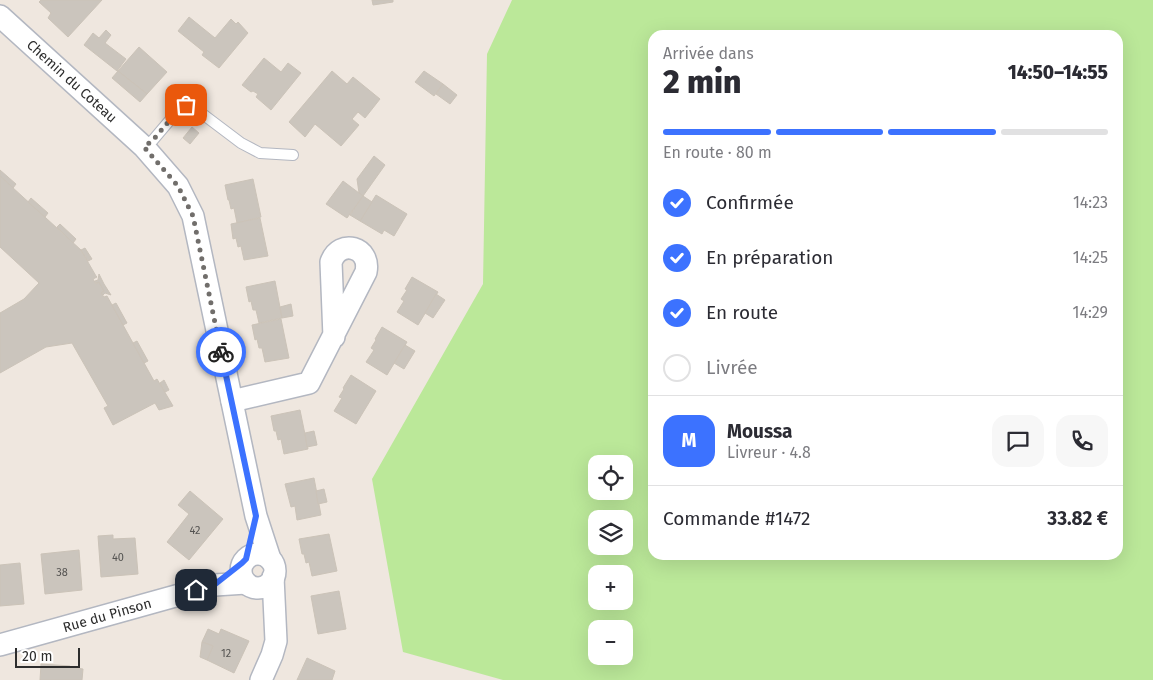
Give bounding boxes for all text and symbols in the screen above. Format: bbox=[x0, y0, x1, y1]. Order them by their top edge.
street label: Chemin du Coteau bbox=[23, 36, 120, 126]
text: Arrivée dans bbox=[663, 44, 754, 63]
text: 14:50–14:55 bbox=[1008, 61, 1108, 84]
text: 2 min bbox=[663, 63, 741, 101]
pin bbox=[165, 84, 207, 126]
icon: bag bbox=[172, 91, 200, 119]
text: En route · 80 m bbox=[663, 143, 772, 162]
icon: check bbox=[663, 189, 691, 217]
text: Confirmée bbox=[706, 191, 794, 214]
text: 14:23 bbox=[1073, 193, 1108, 212]
icon: check bbox=[663, 244, 691, 272]
text: En préparation bbox=[706, 246, 833, 269]
text: 14:25 bbox=[1073, 248, 1108, 267]
icon: check bbox=[663, 299, 691, 327]
text: En route bbox=[706, 301, 778, 324]
text: 14:29 bbox=[1073, 303, 1108, 322]
courier bbox=[196, 327, 246, 377]
icon: bike bbox=[207, 338, 235, 366]
text: Livrée bbox=[706, 356, 758, 379]
button: chat bbox=[992, 415, 1044, 467]
button: phone bbox=[1056, 415, 1108, 467]
text: Moussa bbox=[727, 420, 792, 443]
text: M bbox=[682, 429, 696, 452]
text: Livreur · 4.8 bbox=[727, 443, 811, 462]
map controls bbox=[588, 455, 633, 665]
button: locate bbox=[588, 455, 633, 500]
text: Commande #1472 bbox=[663, 507, 810, 530]
text: 33.82 € bbox=[1047, 507, 1108, 530]
button: layers bbox=[588, 510, 633, 555]
house number: 42 bbox=[189, 524, 201, 537]
house number: 40 bbox=[112, 551, 124, 564]
button: + bbox=[588, 565, 633, 610]
house number: 38 bbox=[56, 566, 68, 579]
pin bbox=[175, 569, 217, 611]
icon: home bbox=[182, 576, 210, 604]
street label: Rue du Pinson bbox=[61, 595, 153, 636]
button: − bbox=[588, 620, 633, 665]
scale bar bbox=[15, 645, 80, 668]
house number: 12 bbox=[221, 647, 231, 660]
text: 20 m bbox=[22, 648, 52, 665]

